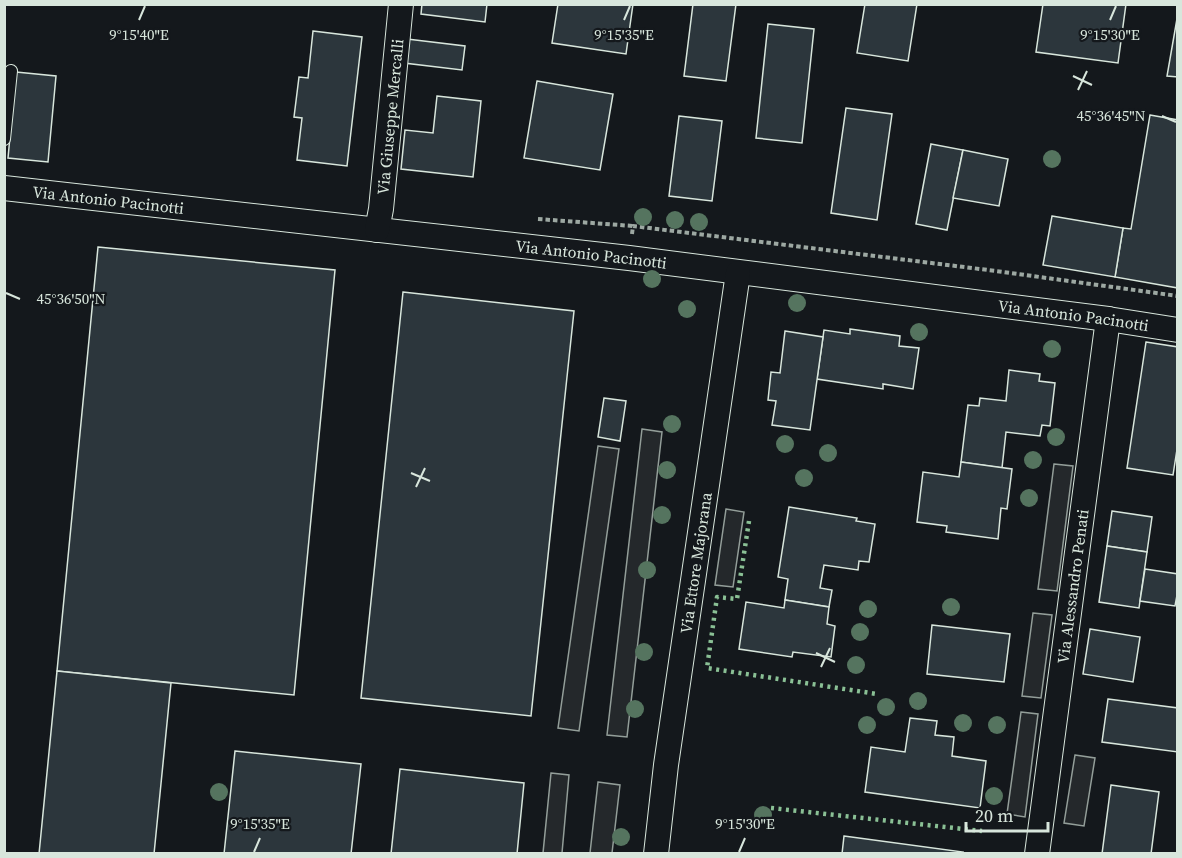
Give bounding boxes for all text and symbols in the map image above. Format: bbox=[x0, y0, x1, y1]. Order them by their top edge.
text: 9°15'40"E bbox=[109, 24, 169, 45]
text: 9°15'35"E bbox=[594, 24, 654, 45]
text: 9°15'30"E bbox=[1080, 24, 1140, 45]
street label: Via Giuseppe Mercalli bbox=[371, 38, 409, 196]
text: 45°36'45"N bbox=[1076, 105, 1146, 126]
street label: Via Antonio Pacinotti bbox=[32, 180, 185, 219]
street label: Via Antonio Pacinotti bbox=[515, 234, 668, 274]
text: 45°36'50"N bbox=[36, 288, 106, 309]
street label: Via Antonio Pacinotti bbox=[997, 294, 1151, 336]
street label: Via Ettore Majorana bbox=[674, 490, 717, 635]
street label: Via Alessandro Penati bbox=[1051, 508, 1094, 665]
scale bar bbox=[966, 795, 1048, 833]
text: 20 m bbox=[975, 803, 1013, 828]
text: 9°15'35"E bbox=[230, 813, 290, 834]
text: 9°15'30"E bbox=[715, 813, 775, 834]

